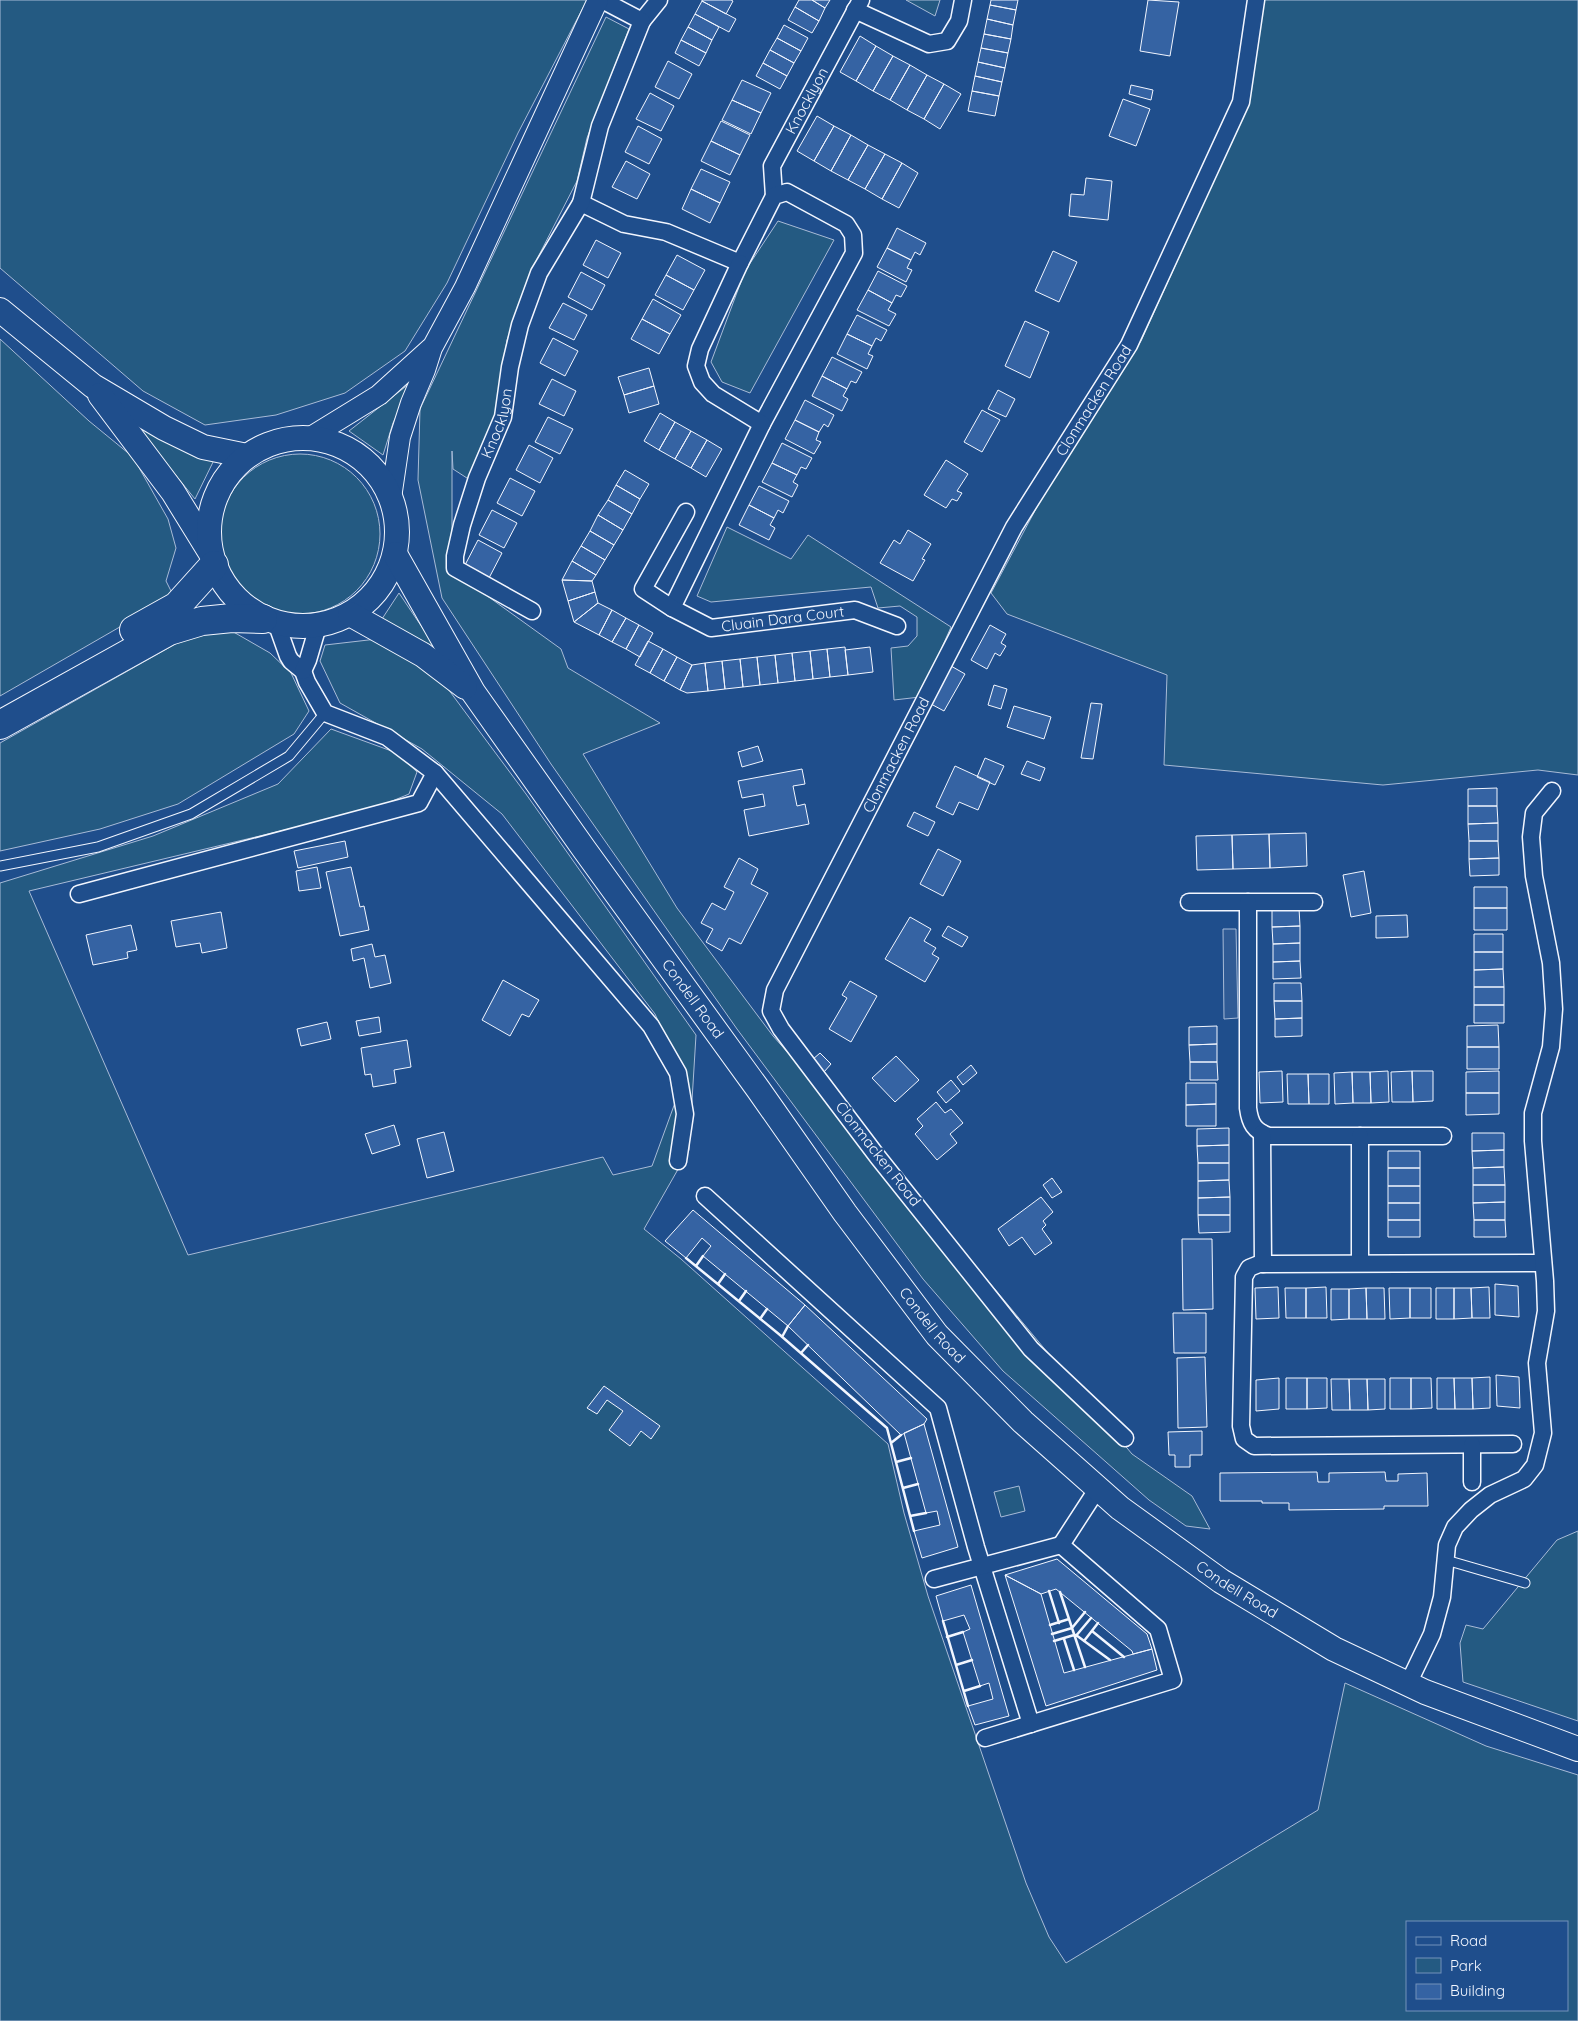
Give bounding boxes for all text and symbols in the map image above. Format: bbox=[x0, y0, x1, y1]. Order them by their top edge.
street label: Knocklyon bbox=[781, 64, 832, 137]
street label: Clonmacken Road bbox=[1051, 341, 1136, 459]
street label: Knocklyon bbox=[477, 387, 516, 461]
street label: Cluain Dara Court bbox=[720, 601, 845, 636]
street label: Clonmacken Road bbox=[858, 694, 934, 816]
street label: Condell Road bbox=[658, 955, 728, 1042]
street label: Clonmacken Road bbox=[832, 1098, 925, 1210]
street label: Condell Road bbox=[895, 1283, 970, 1367]
street label: Condell Road bbox=[1192, 1556, 1281, 1622]
legend bbox=[1406, 1921, 1568, 2011]
text: Road bbox=[1450, 1931, 1487, 1950]
text: Park bbox=[1450, 1956, 1482, 1975]
text: Building bbox=[1450, 1981, 1505, 2000]

